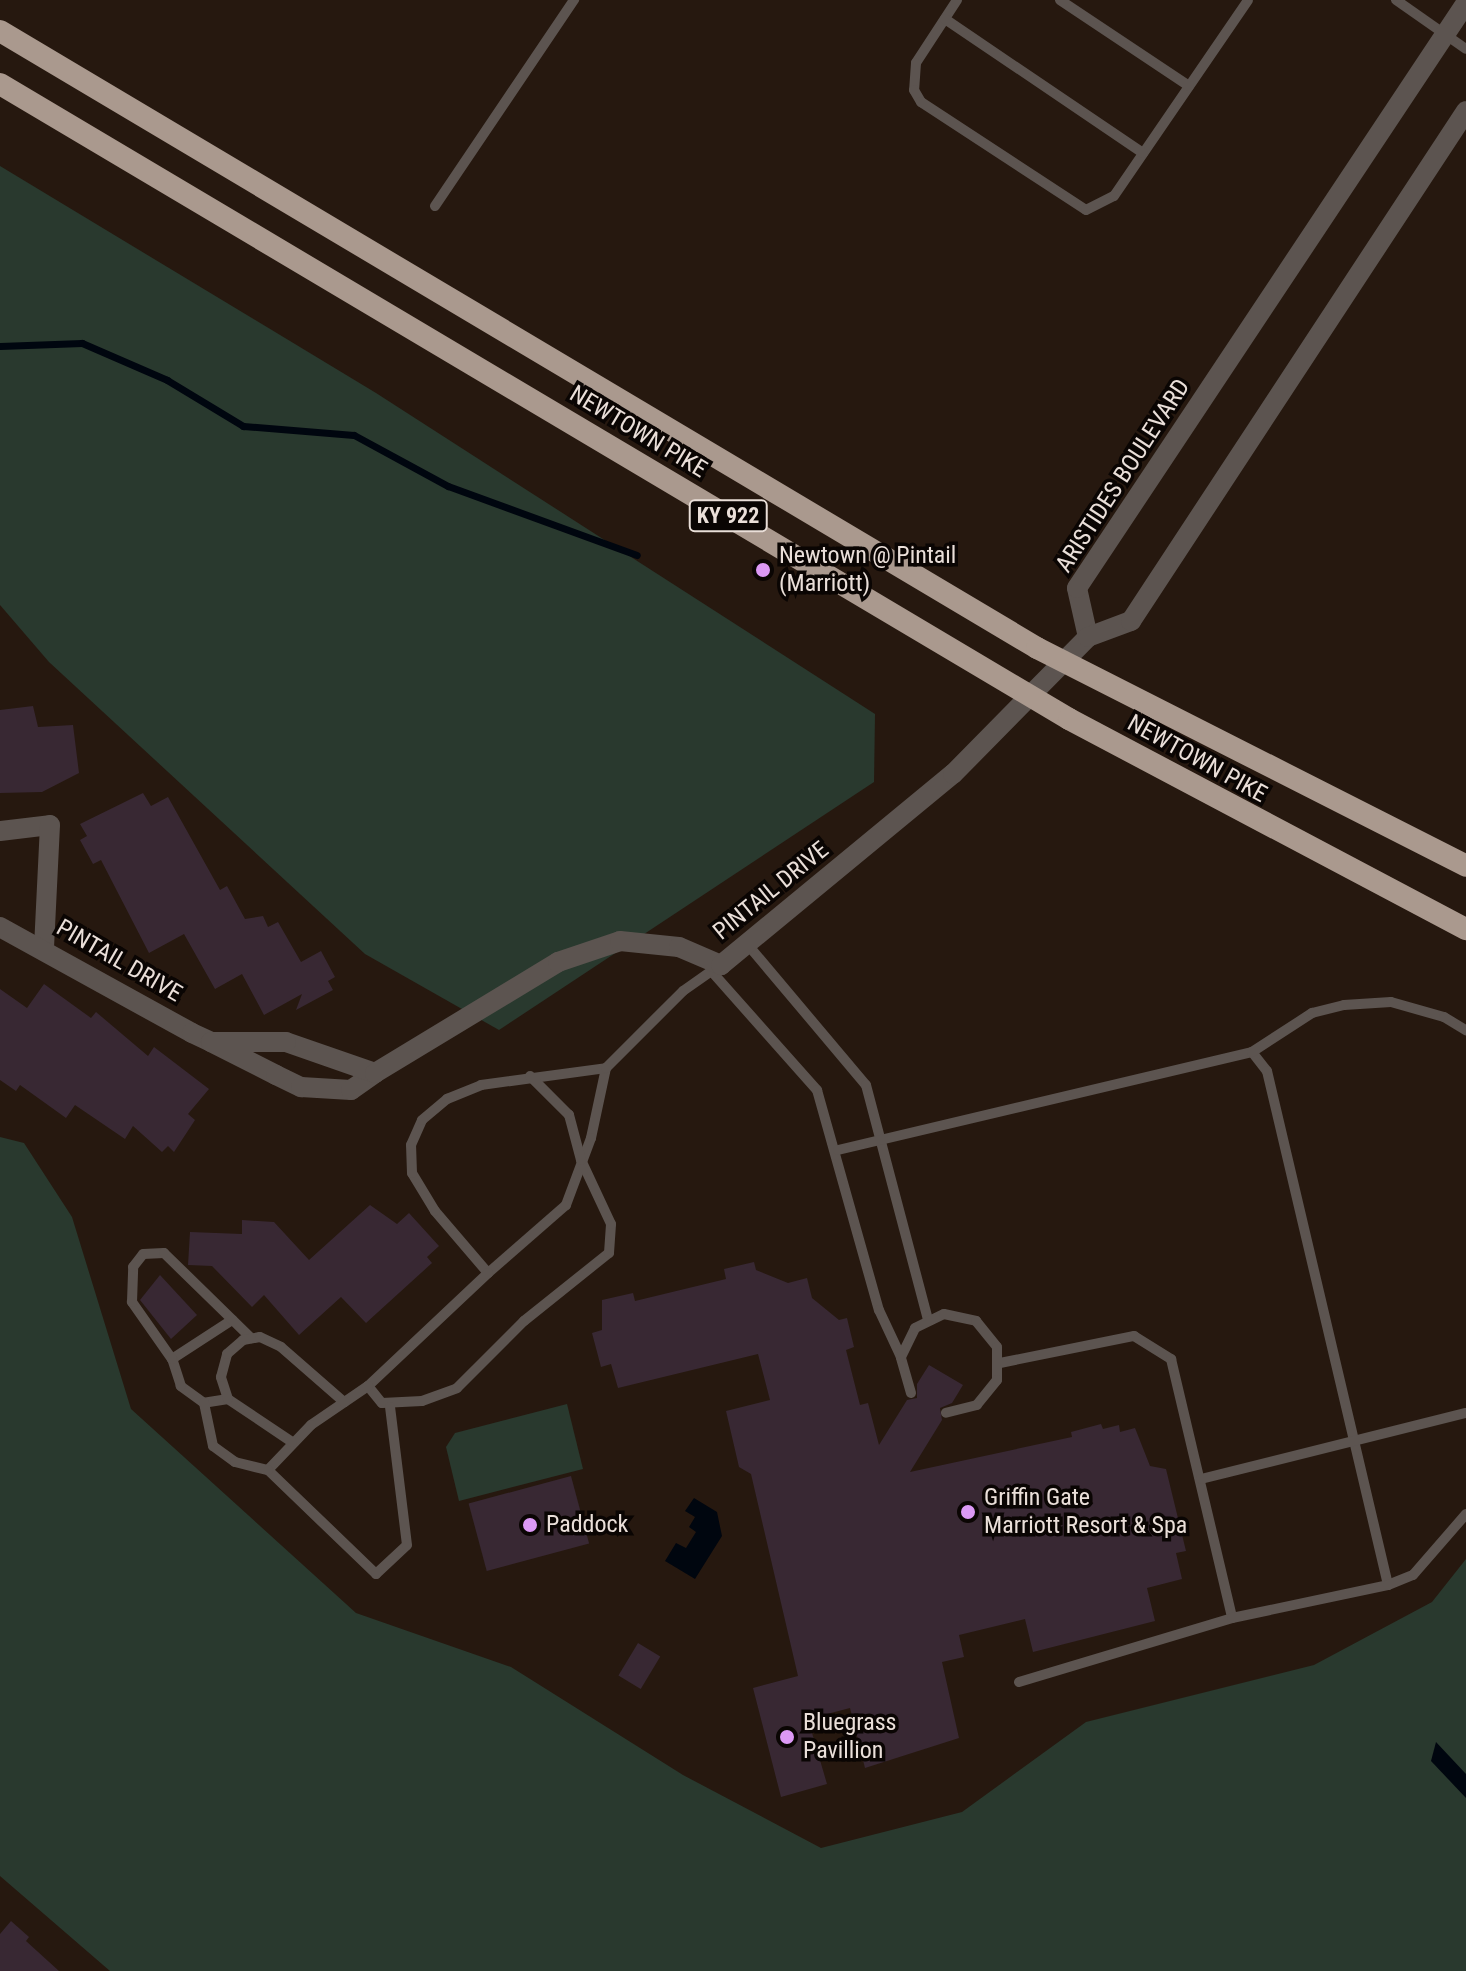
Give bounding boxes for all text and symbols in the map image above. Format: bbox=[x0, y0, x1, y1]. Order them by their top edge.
street label: ARISTIDES BOULEVARD bbox=[1050, 374, 1196, 578]
street label: NEWTOWN PIKE bbox=[564, 380, 712, 484]
road number: KY 922 bbox=[688, 498, 768, 534]
place label: Newtown @ Pintail (Marriott) bbox=[779, 542, 956, 598]
marker: Newtown @ Pintail (Marriott) bbox=[754, 561, 772, 579]
street label: NEWTOWN PIKE bbox=[1122, 709, 1272, 809]
street label: PINTAIL DRIVE bbox=[708, 836, 834, 946]
street label: PINTAIL DRIVE bbox=[51, 914, 187, 1008]
place label: Griffin Gate Marriott Resort & Spa bbox=[984, 1484, 1187, 1540]
marker: Griffin Gate Marriott Resort & Spa bbox=[959, 1503, 977, 1521]
place label: Paddock bbox=[546, 1511, 628, 1539]
marker: Paddock bbox=[521, 1516, 539, 1534]
place label: Bluegrass Pavillion bbox=[803, 1709, 897, 1765]
marker: Bluegrass Pavillion bbox=[778, 1728, 796, 1746]

